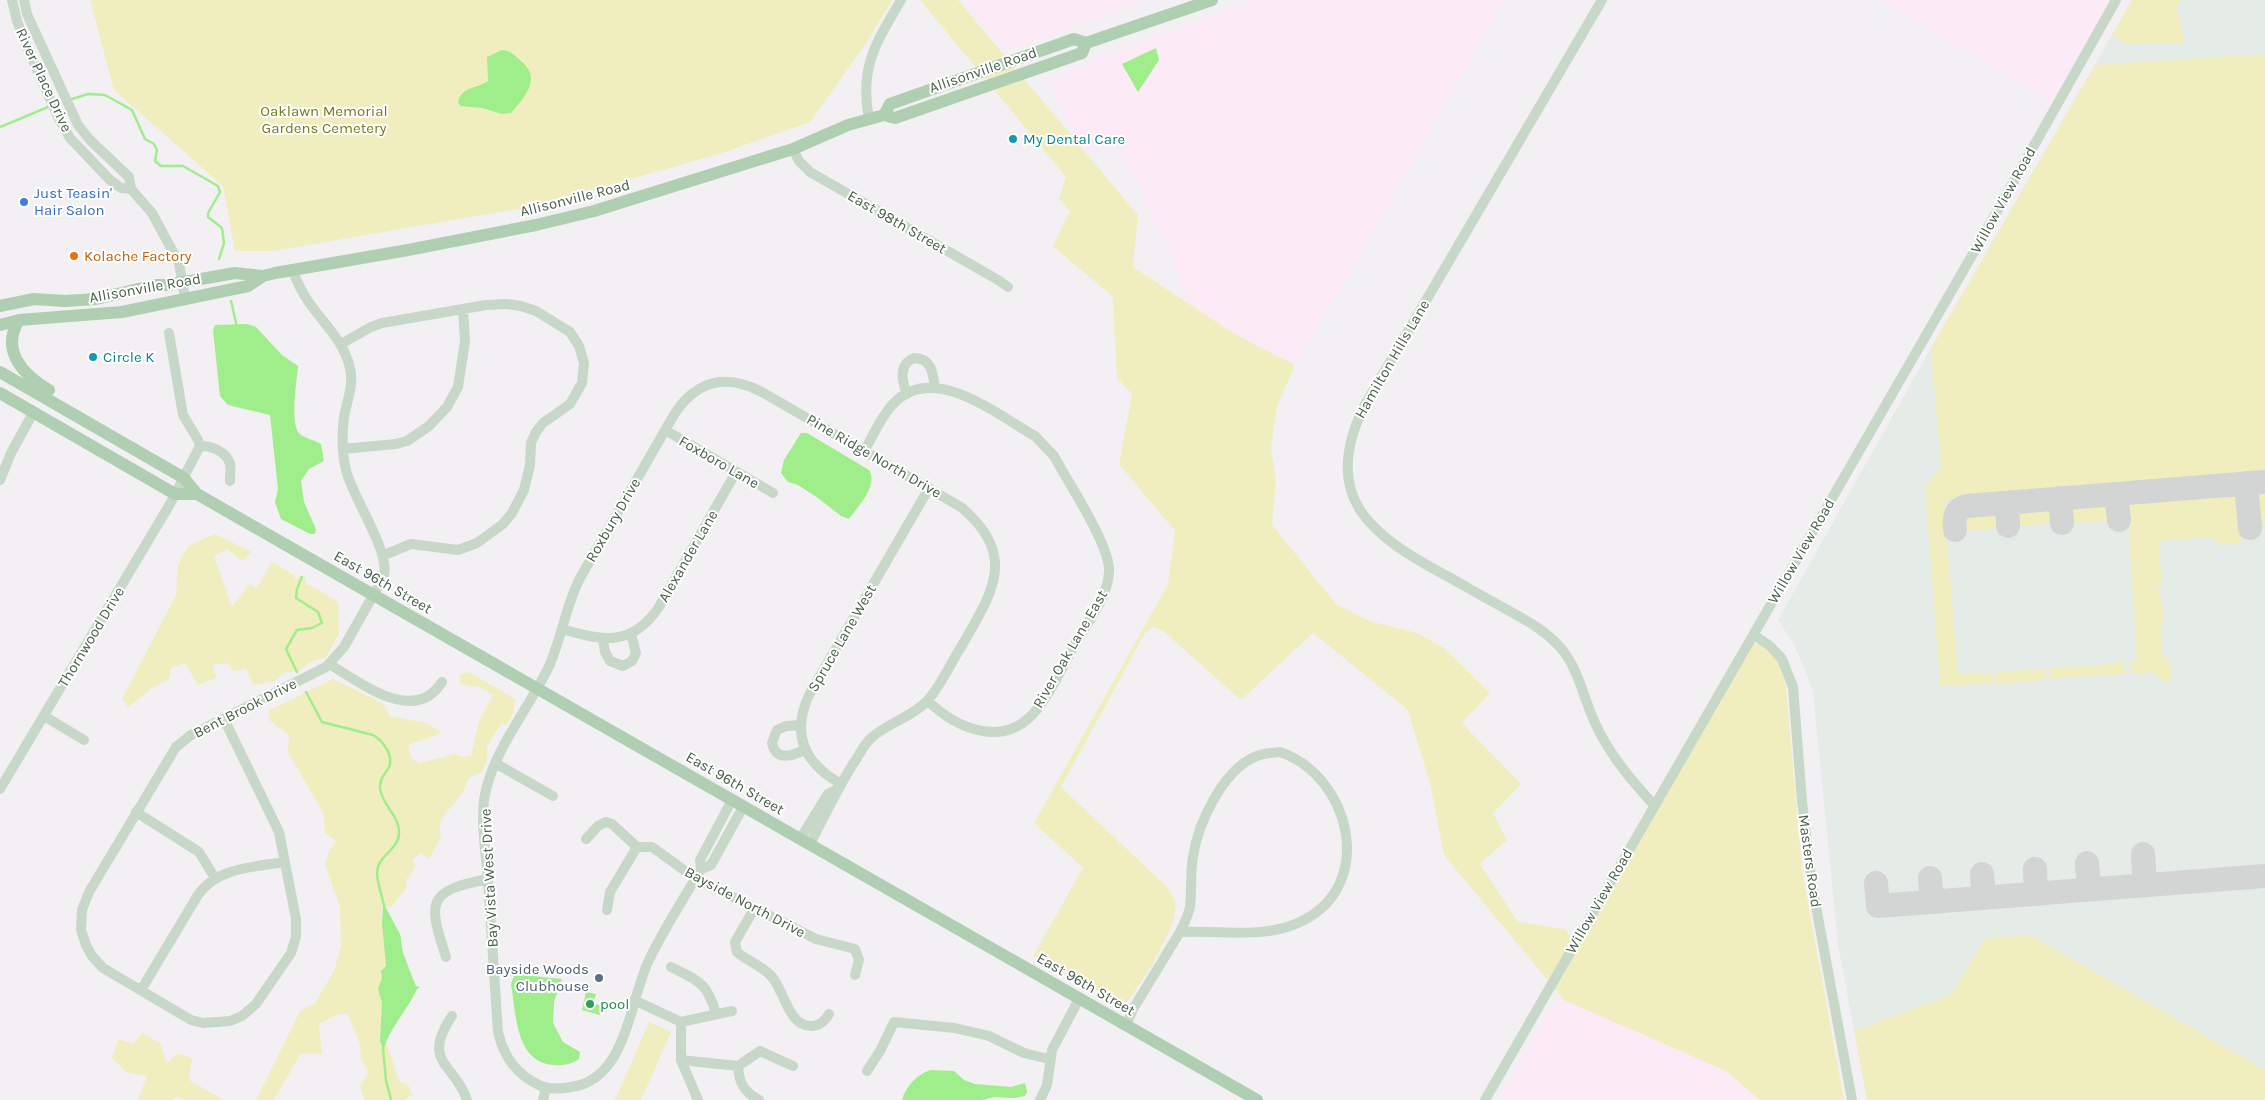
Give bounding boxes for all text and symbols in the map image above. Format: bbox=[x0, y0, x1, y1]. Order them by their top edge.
street label: River Place Drive bbox=[12, 25, 76, 135]
street label: Allisonville Road bbox=[927, 43, 1039, 97]
park label: Oaklawn Memorial Gardens Cemetery bbox=[260, 102, 388, 137]
place label: My Dental Care bbox=[1023, 130, 1125, 148]
marker: My Dental Care bbox=[1007, 133, 1019, 145]
street label: Willow View Road bbox=[1966, 144, 2040, 256]
street label: Allisonville Road bbox=[518, 176, 632, 220]
place label: Just Teasin' Hair Salon bbox=[34, 184, 112, 219]
street label: East 98th Street bbox=[844, 186, 950, 258]
marker: Just Teasin' Hair Salon bbox=[18, 196, 30, 208]
place label: Kolache Factory bbox=[84, 247, 192, 265]
marker: Kolache Factory bbox=[68, 250, 80, 262]
street label: Allisonville Road bbox=[88, 269, 202, 307]
street label: Hamilton Hills Lane bbox=[1351, 297, 1433, 421]
place label: Circle K bbox=[103, 348, 154, 366]
marker: Circle K bbox=[87, 351, 99, 363]
street label: Pine Ridge North Drive bbox=[803, 410, 945, 502]
street label: Foxboro Lane bbox=[676, 432, 762, 492]
street label: Roxbury Drive bbox=[582, 475, 644, 565]
street label: Willow View Road bbox=[1764, 495, 1838, 607]
street label: Alexander Lane bbox=[654, 507, 722, 605]
street label: East 96th Street bbox=[331, 547, 436, 618]
street label: Spruce Lane West bbox=[804, 581, 880, 695]
street label: Thornwood Drive bbox=[54, 584, 128, 690]
street label: River Oak Lane East bbox=[1029, 586, 1111, 711]
street label: Bent Brook Drive bbox=[190, 674, 300, 742]
street label: East 96th Street bbox=[683, 748, 788, 819]
street label: Bay Vista West Drive bbox=[476, 808, 502, 948]
street label: Masters Road bbox=[1795, 813, 1825, 909]
street label: Willow View Road bbox=[1562, 845, 1636, 957]
street label: Bayside North Drive bbox=[682, 863, 808, 941]
street label: East 96th Street bbox=[1034, 949, 1139, 1020]
place label: Bayside Woods Clubhouse bbox=[486, 960, 589, 995]
marker: Bayside Woods Clubhouse bbox=[593, 972, 605, 984]
place label: pool bbox=[600, 995, 629, 1013]
marker: pool bbox=[584, 998, 596, 1010]

